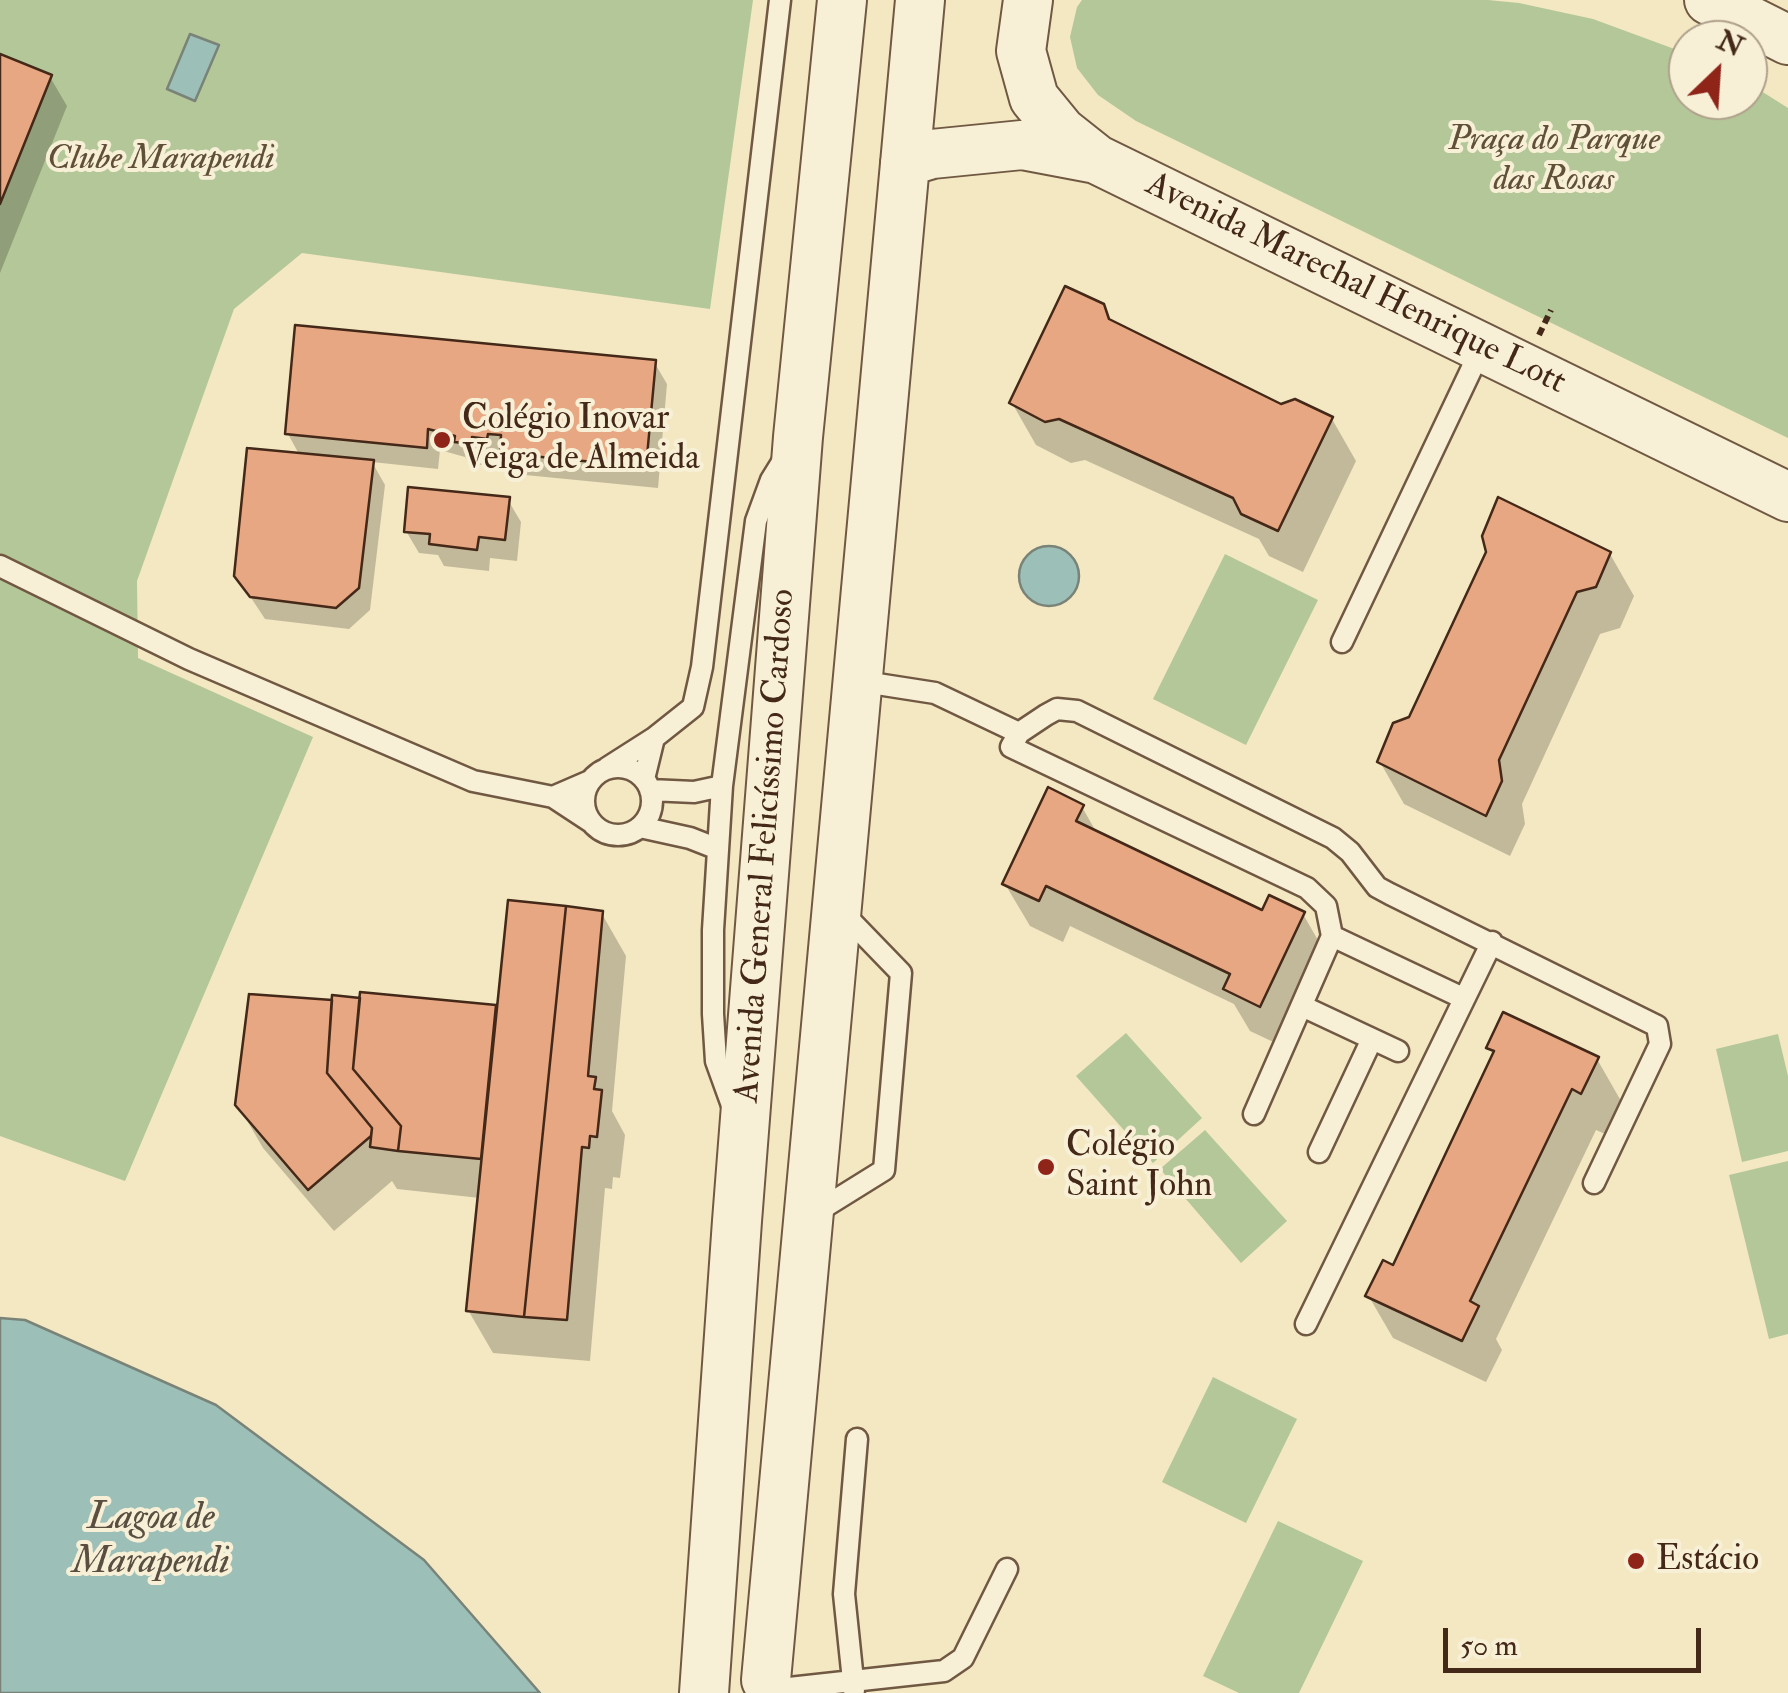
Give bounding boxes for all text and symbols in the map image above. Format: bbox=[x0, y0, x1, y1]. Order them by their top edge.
north arrow bbox=[1668, 20, 1768, 120]
text: N bbox=[1711, 23, 1749, 65]
park label: Praça do Parque das Rosas bbox=[1448, 120, 1660, 202]
park label: Clube Marapendi bbox=[47, 139, 275, 181]
street label: Avenida Marechal Henrique Lott bbox=[1138, 165, 1572, 405]
place label: Colégio Inovar Veiga de Almeida bbox=[462, 399, 700, 481]
marker: Colégio Inovar Veiga de Almeida bbox=[431, 429, 453, 451]
street label: Avenida General Felicíssimo Cardoso bbox=[728, 588, 806, 1104]
place label: Colégio Saint John bbox=[1066, 1126, 1212, 1208]
marker: Colégio Saint John bbox=[1035, 1156, 1057, 1178]
water label: Lagoa de Marapendi bbox=[72, 1497, 230, 1586]
place label: Estácio bbox=[1656, 1540, 1759, 1582]
marker: Estácio bbox=[1625, 1550, 1647, 1572]
scale bar bbox=[1448, 1608, 1706, 1670]
text: 50 m bbox=[1460, 1627, 1518, 1664]

